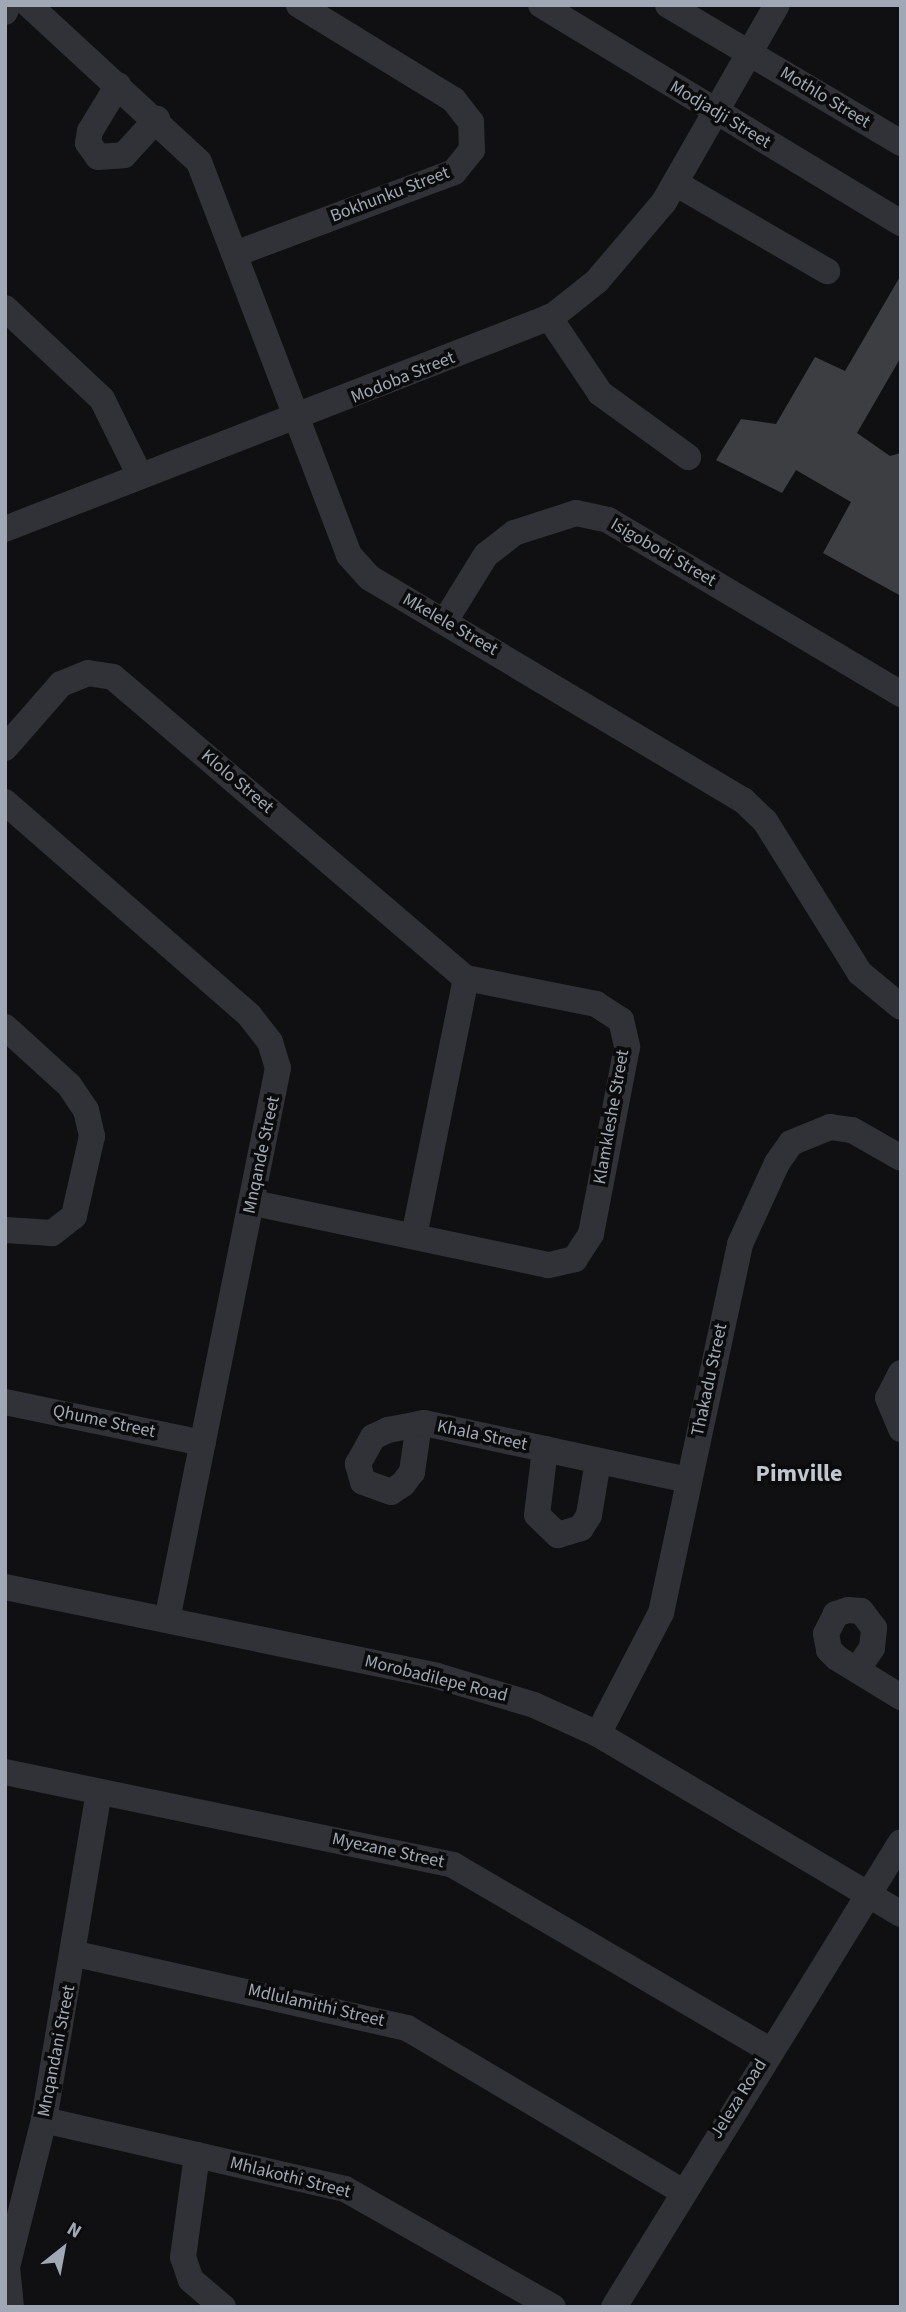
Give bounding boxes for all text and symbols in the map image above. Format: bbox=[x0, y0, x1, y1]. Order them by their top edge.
street label: Mothlo Street bbox=[776, 63, 874, 133]
street label: Modjadji Street bbox=[666, 76, 774, 154]
street label: Bokhunku Street bbox=[327, 162, 453, 228]
street label: Modoba Street bbox=[348, 347, 458, 409]
street label: Isigobodi Street bbox=[606, 514, 720, 592]
street label: Mkelele Street bbox=[399, 589, 501, 661]
street label: Klolo Street bbox=[196, 746, 278, 818]
street label: Klamkleshe Street bbox=[590, 1048, 634, 1186]
street label: Mnqande Street bbox=[239, 1094, 285, 1216]
street label: Thakadu Street bbox=[688, 1322, 732, 1438]
street label: Qhume Street bbox=[51, 1401, 157, 1443]
street label: Khala Street bbox=[435, 1416, 529, 1456]
district label: Pimville bbox=[756, 1460, 842, 1488]
street label: Morobadilepe Road bbox=[362, 1651, 510, 1707]
street label: Myezane Street bbox=[330, 1829, 446, 1873]
street label: Mdlulamithi Street bbox=[246, 1980, 386, 2032]
street label: Mnqandani Street bbox=[34, 1983, 80, 2119]
street label: Jeleza Road bbox=[706, 2055, 772, 2143]
street label: Mhlakothi Street bbox=[227, 2153, 353, 2203]
north arrow bbox=[28, 2214, 98, 2284]
text: N bbox=[62, 2216, 86, 2245]

